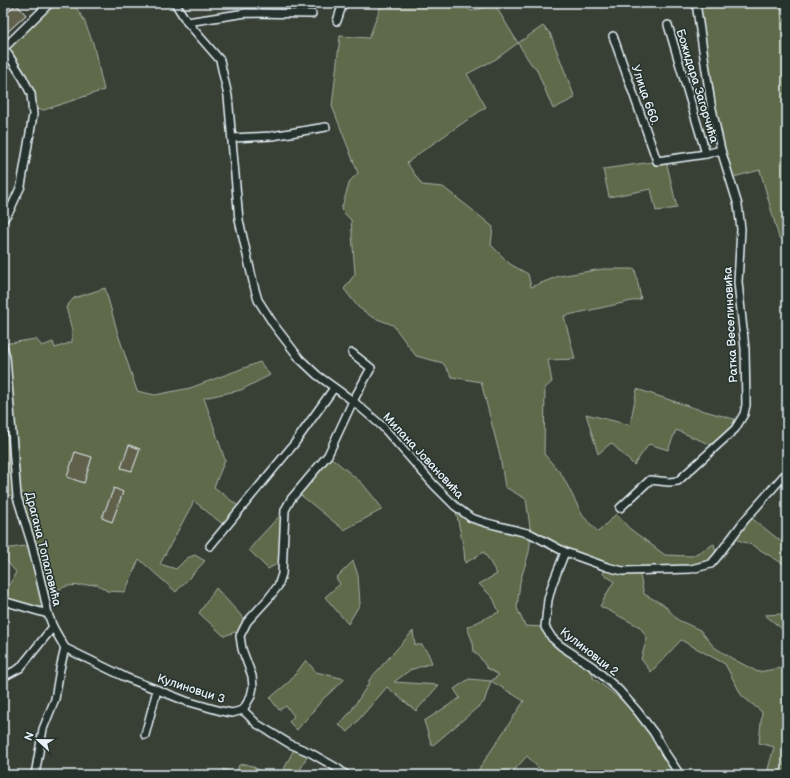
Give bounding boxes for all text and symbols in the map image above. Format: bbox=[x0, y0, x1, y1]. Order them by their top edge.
street label: Божидара Загорчића bbox=[673, 27, 721, 145]
street label: Улица 660. bbox=[628, 63, 662, 127]
street label: Ратка Веселиновића bbox=[720, 267, 742, 383]
street label: Милана Јовановића bbox=[379, 410, 467, 502]
street label: Драгана Топаловића bbox=[22, 490, 64, 608]
street label: Кулиновци 2 bbox=[557, 624, 621, 680]
street label: Кулиновци 3 bbox=[155, 671, 227, 707]
north arrow bbox=[18, 720, 58, 760]
text: N bbox=[22, 730, 37, 743]

